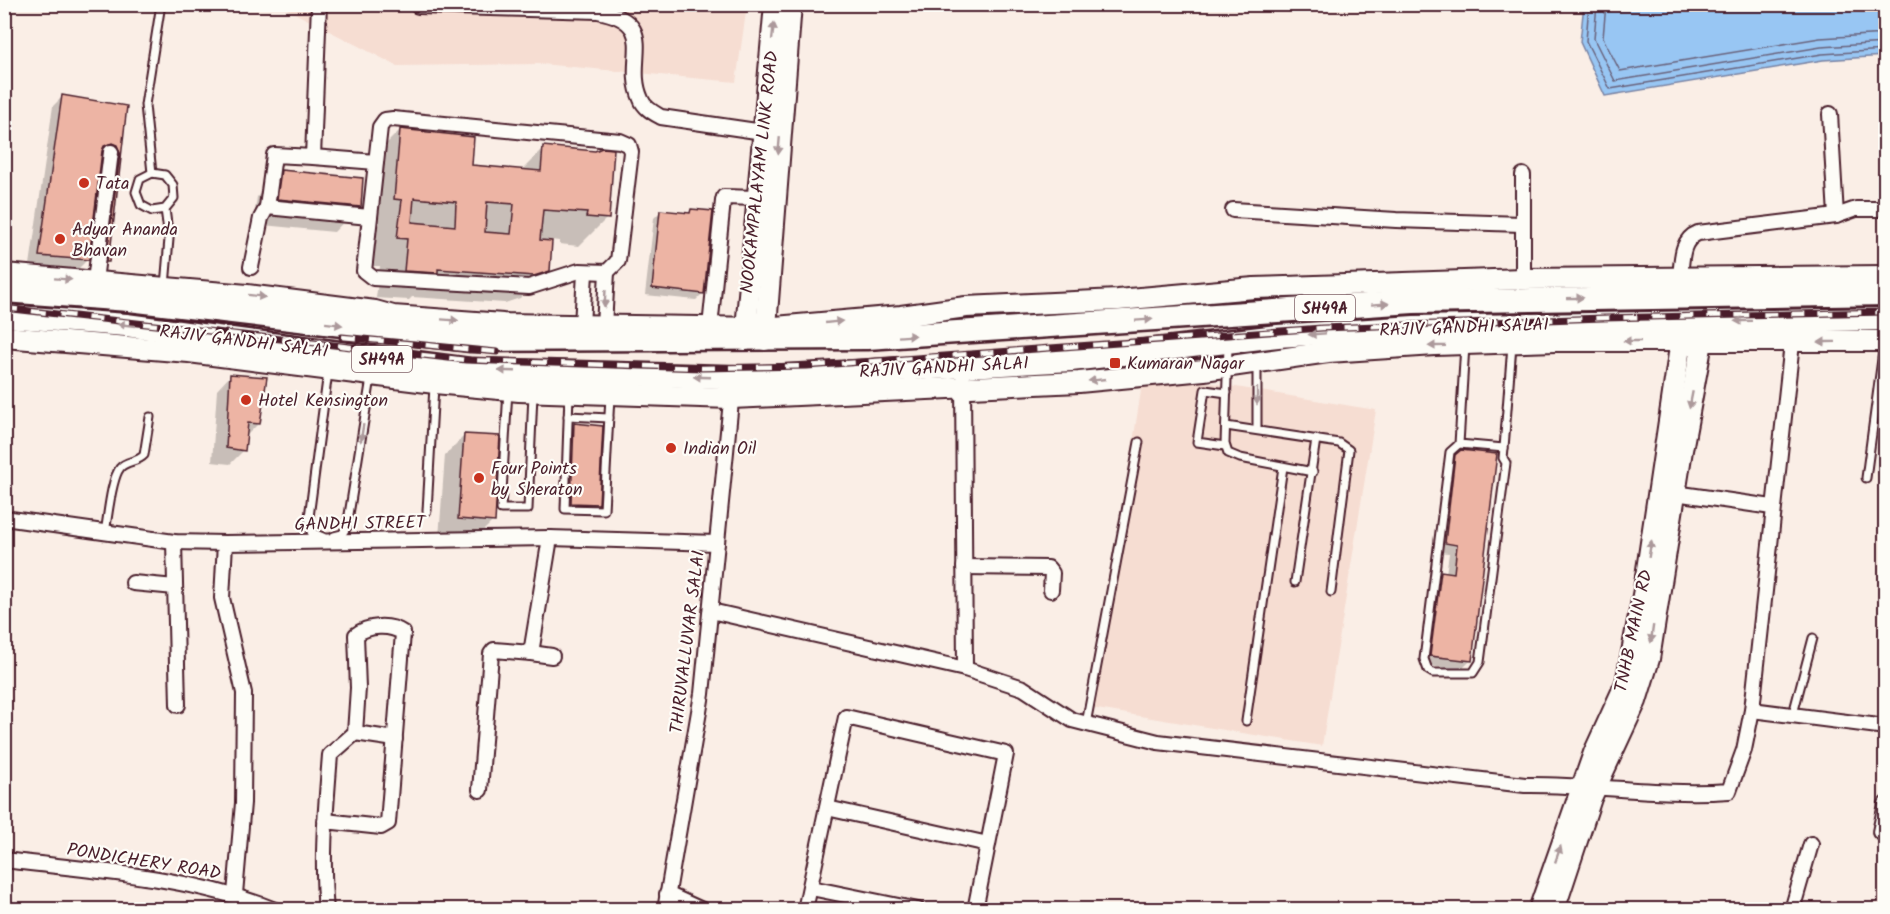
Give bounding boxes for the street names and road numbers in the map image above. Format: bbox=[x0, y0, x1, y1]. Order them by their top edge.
street label: NOOKAMPALAYAM LINK ROAD bbox=[733, 49, 788, 295]
road number: SH49A bbox=[1295, 295, 1355, 321]
street label: RAJIV GANDHI SALAI bbox=[1379, 311, 1549, 346]
street label: RAJIV GANDHI SALAI bbox=[158, 318, 330, 367]
road number: SH49A bbox=[352, 346, 412, 372]
street label: RAJIV GANDHI SALAI bbox=[859, 350, 1030, 387]
street label: GANDHI STREET bbox=[294, 509, 427, 540]
street label: THIRUVALLUVAR SALAI bbox=[663, 549, 714, 736]
street label: TNHB MAIN RD bbox=[1607, 567, 1662, 695]
street label: PONDICHERY ROAD bbox=[65, 836, 223, 889]

